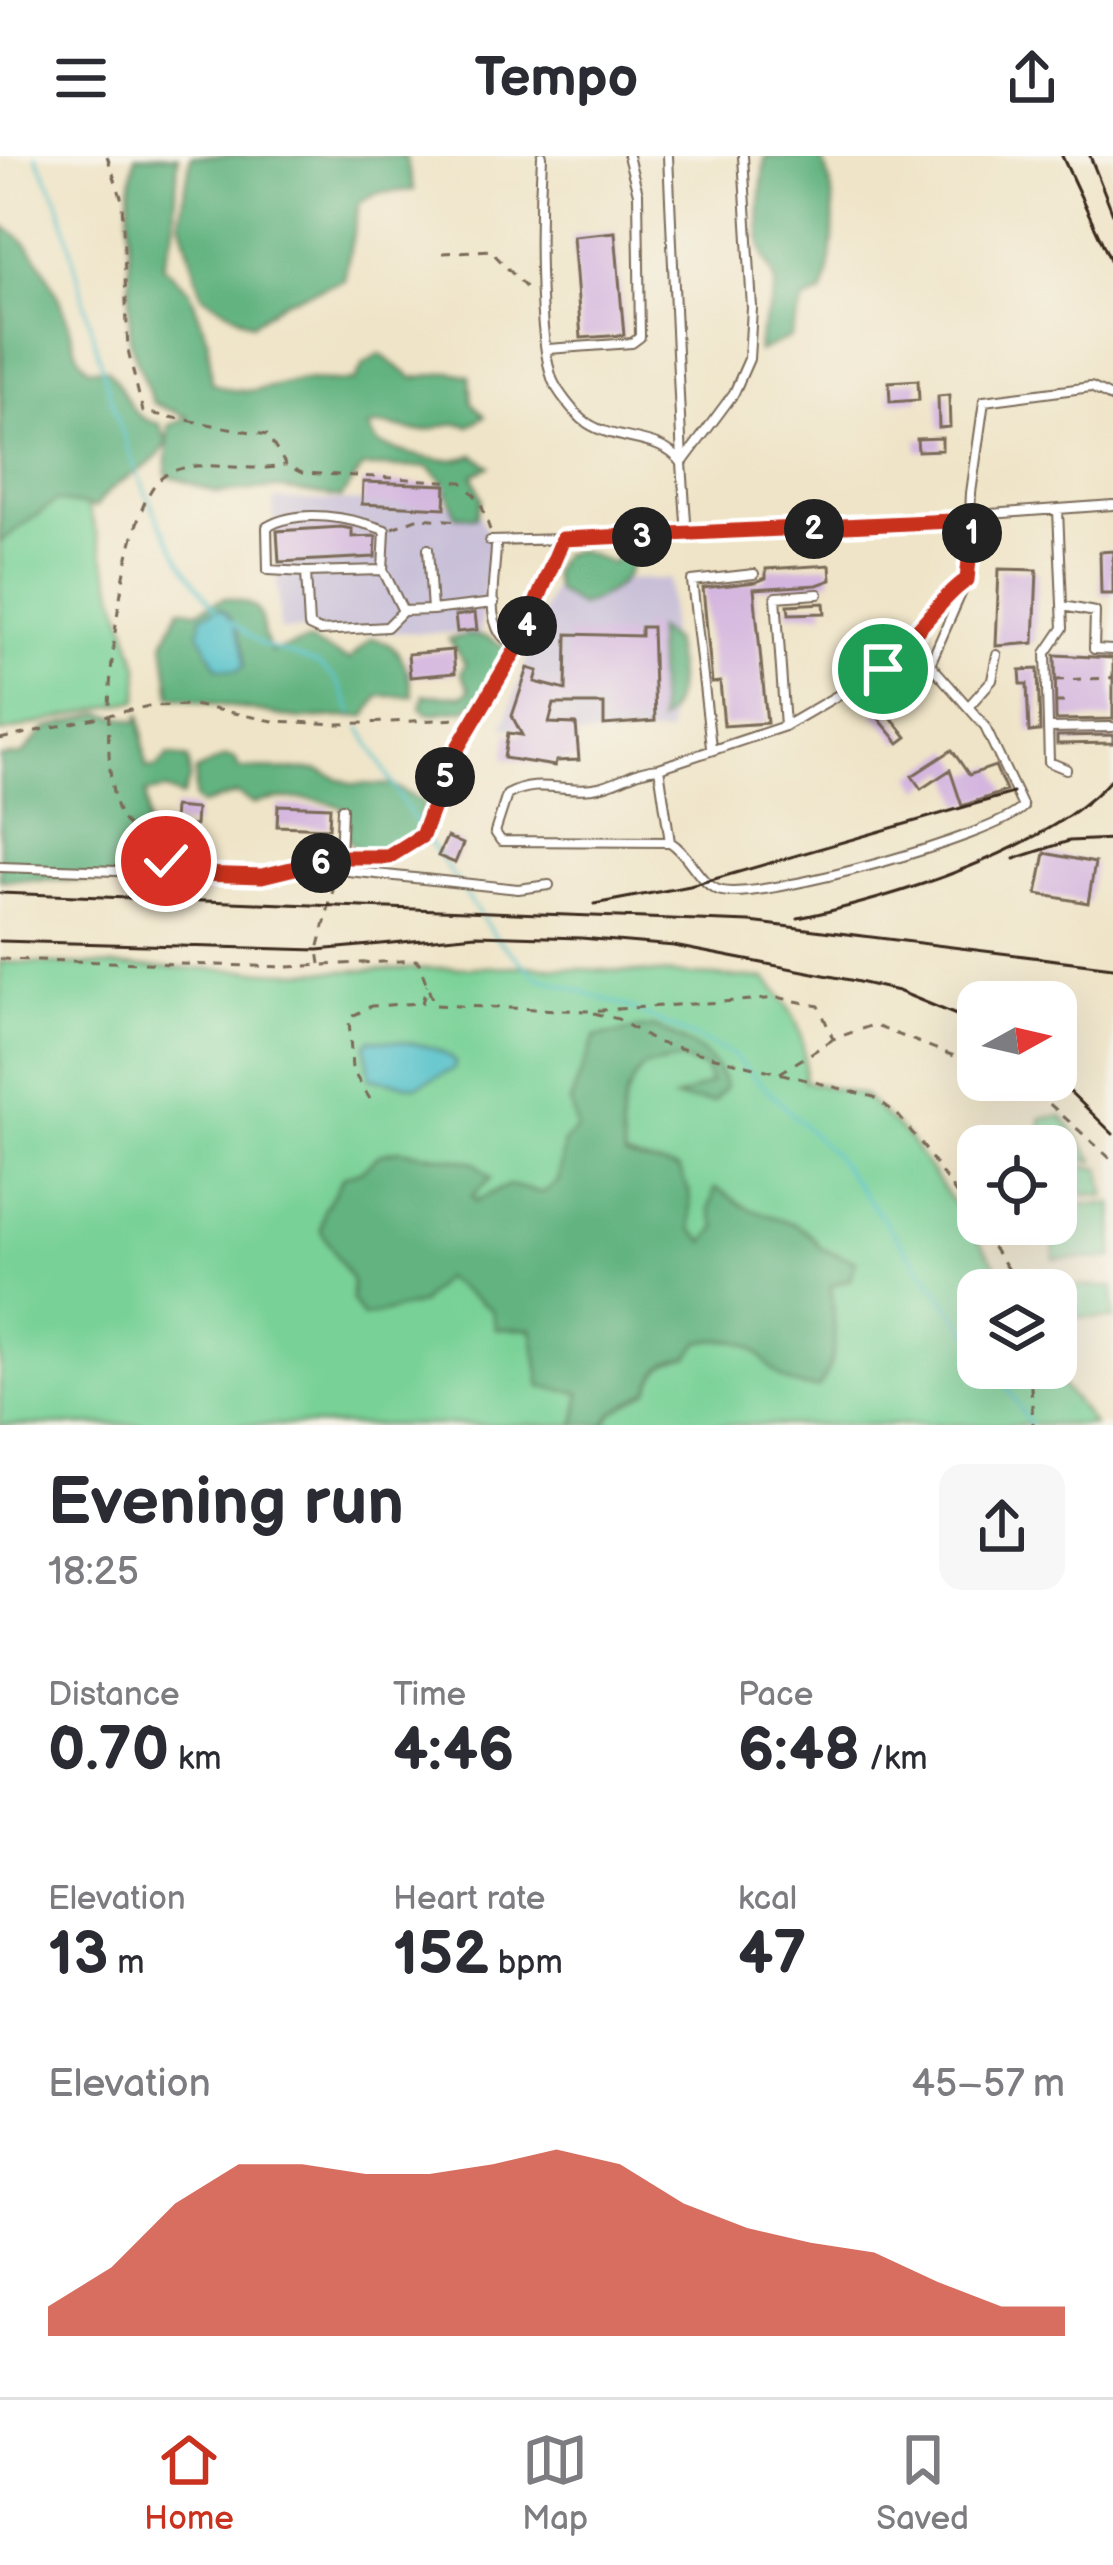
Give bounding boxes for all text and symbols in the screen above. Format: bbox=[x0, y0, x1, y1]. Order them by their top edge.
icon: menu bbox=[48, 45, 114, 111]
icon: share bbox=[999, 45, 1065, 111]
text: Tempo bbox=[475, 46, 638, 111]
pin: 2 bbox=[784, 499, 844, 559]
pin: 1 bbox=[942, 503, 1002, 563]
pin: 3 bbox=[612, 507, 672, 567]
text: 2 bbox=[804, 509, 824, 549]
text: 1 bbox=[965, 513, 979, 553]
text: 3 bbox=[632, 517, 652, 557]
pin: 4 bbox=[497, 596, 557, 656]
text: 4 bbox=[517, 606, 537, 646]
pin bbox=[832, 618, 934, 720]
icon: arrive bbox=[850, 636, 916, 702]
pin: 5 bbox=[415, 747, 475, 807]
text: 5 bbox=[435, 757, 455, 797]
pin bbox=[115, 810, 217, 912]
icon: check bbox=[133, 828, 199, 894]
pin: 6 bbox=[291, 833, 351, 893]
text: 6 bbox=[311, 843, 331, 883]
north arrow bbox=[957, 981, 1077, 1101]
map controls bbox=[957, 981, 1077, 1389]
button: locate bbox=[957, 1125, 1077, 1245]
button: layers bbox=[957, 1269, 1077, 1389]
text: Evening run bbox=[48, 1464, 404, 1543]
button: share bbox=[939, 1464, 1065, 1590]
text: 18:25 bbox=[48, 1549, 139, 1596]
text: Distance bbox=[48, 1675, 180, 1715]
text: Time bbox=[393, 1675, 466, 1715]
text: Pace bbox=[738, 1675, 813, 1715]
text: 0.70 bbox=[48, 1715, 169, 1787]
text: 4:46 bbox=[393, 1715, 514, 1787]
text: 6:48 bbox=[738, 1715, 860, 1787]
text: km bbox=[169, 1739, 221, 1779]
text: /km bbox=[860, 1739, 927, 1779]
text: Elevation bbox=[48, 1879, 186, 1919]
text: Heart rate bbox=[393, 1879, 545, 1919]
text: kcal bbox=[738, 1879, 797, 1919]
text: 13 bbox=[48, 1919, 108, 1991]
text: 152 bbox=[393, 1919, 489, 1991]
text: 47 bbox=[738, 1919, 806, 1991]
text: m bbox=[108, 1943, 145, 1983]
text: bpm bbox=[489, 1943, 563, 1983]
text: Elevation bbox=[48, 2061, 211, 2108]
text: 45–57 m bbox=[911, 2061, 1065, 2108]
tab: Home bbox=[144, 2427, 234, 2539]
tab: Map bbox=[522, 2427, 588, 2539]
tab: Saved bbox=[876, 2427, 969, 2539]

